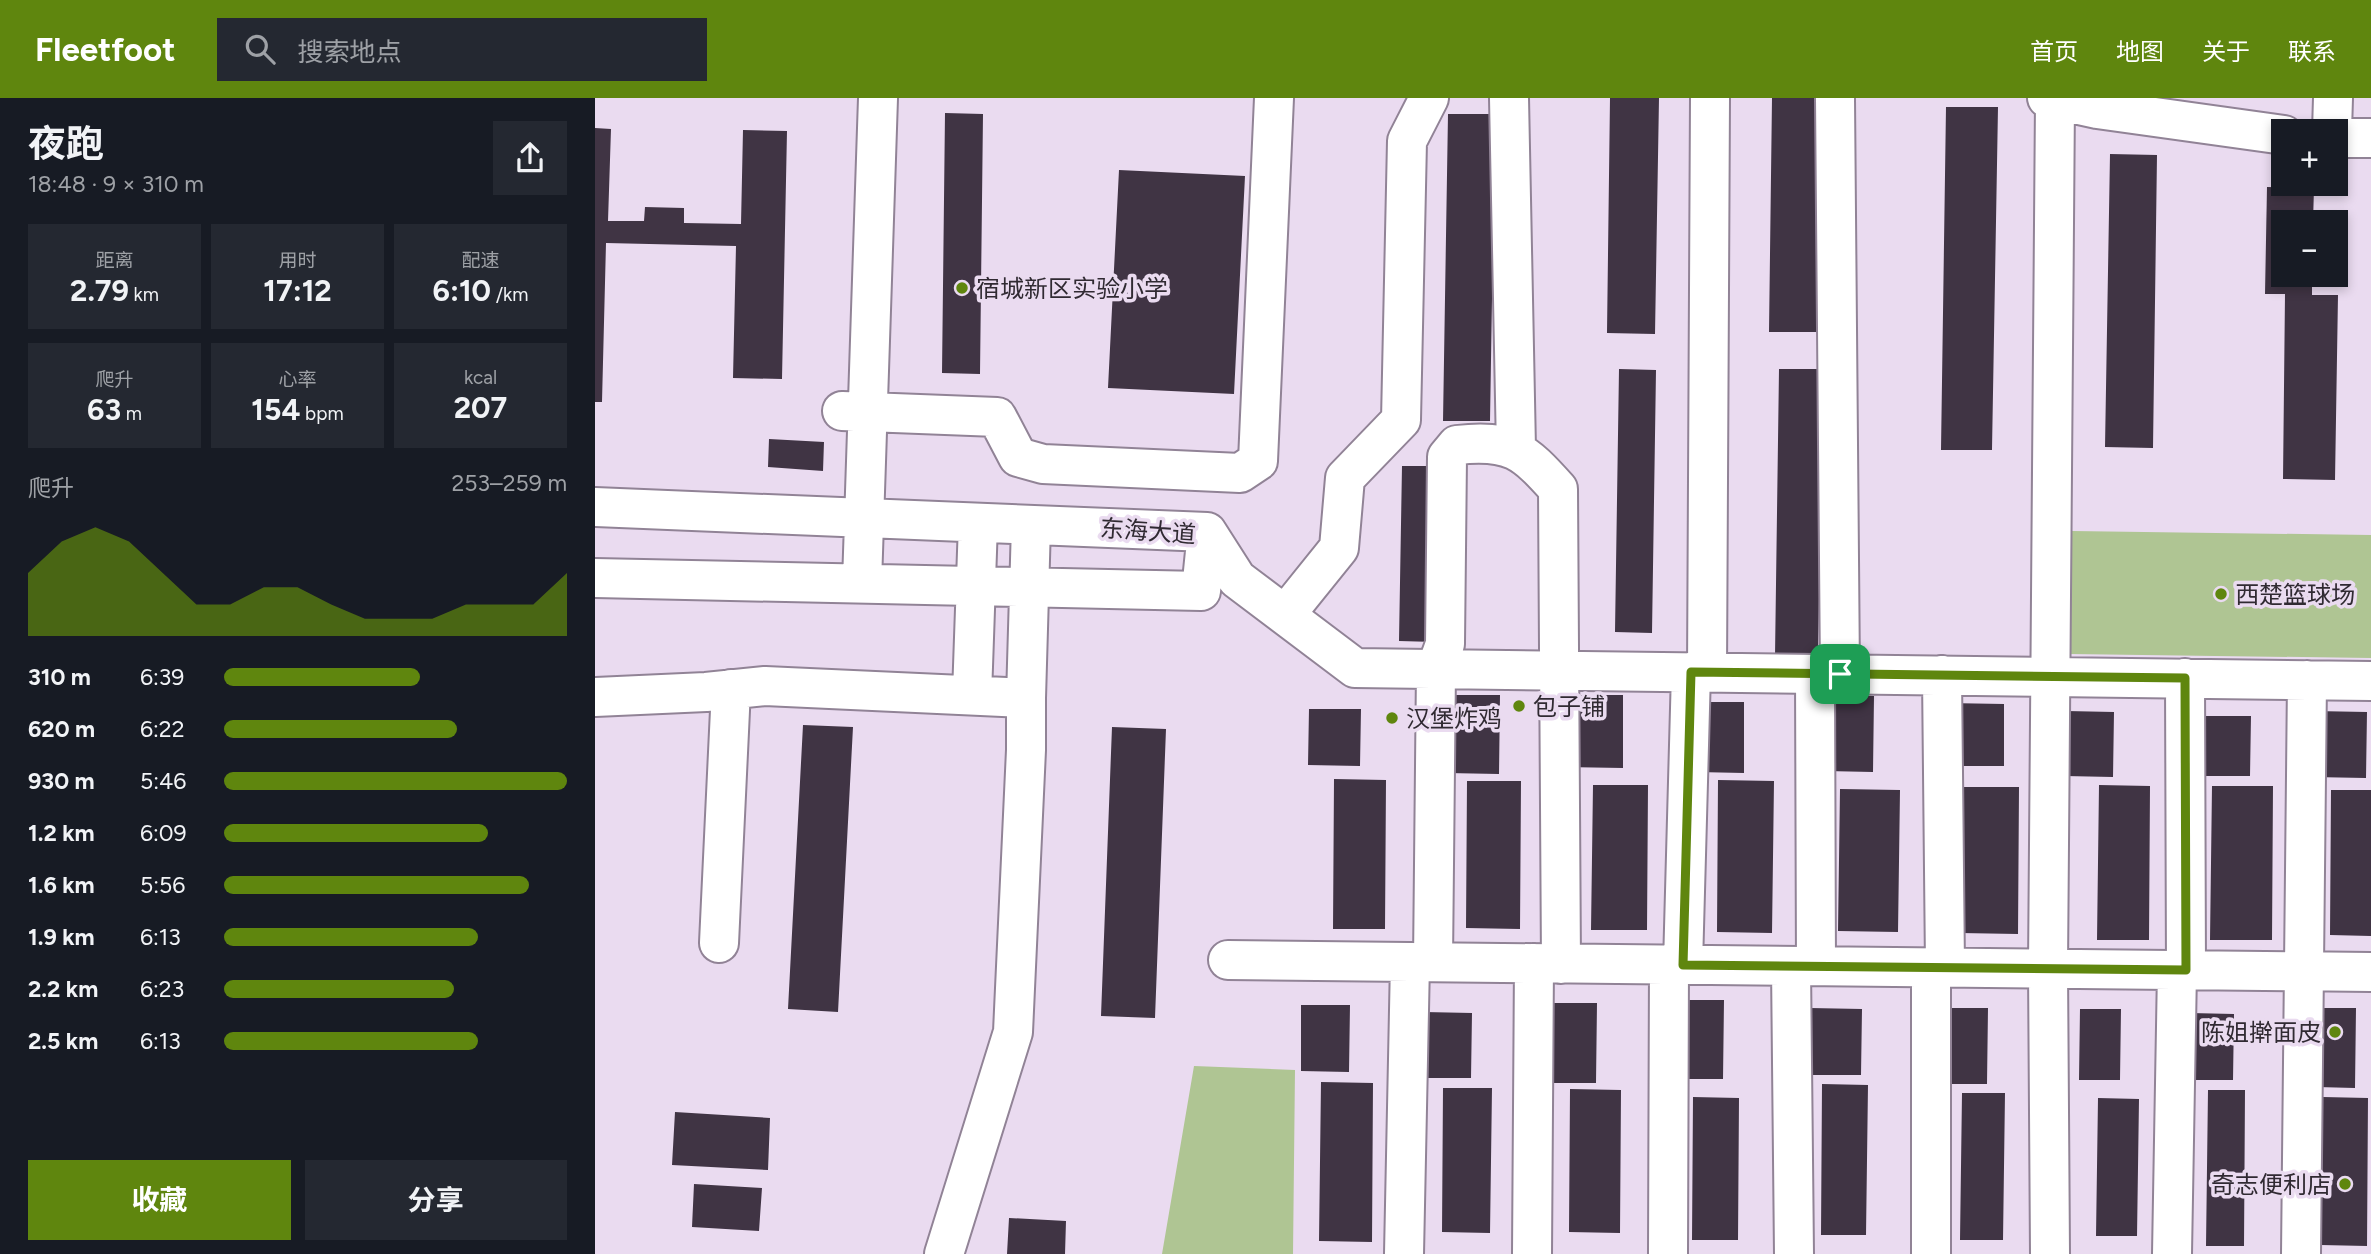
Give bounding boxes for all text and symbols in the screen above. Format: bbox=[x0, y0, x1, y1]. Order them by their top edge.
search box bbox=[217, 18, 707, 81]
text: Fleetfoot bbox=[35, 30, 175, 69]
icon: search bbox=[241, 30, 279, 68]
text: 搜索地点 bbox=[297, 36, 401, 68]
text: 首页 bbox=[2030, 37, 2078, 66]
text: 地图 bbox=[2116, 37, 2164, 66]
text: 关于 bbox=[2202, 37, 2250, 66]
text: 联系 bbox=[2288, 37, 2336, 66]
map controls bbox=[2271, 119, 2348, 287]
button: + bbox=[2271, 119, 2348, 196]
text: 夜跑 bbox=[28, 121, 104, 167]
button: share bbox=[493, 121, 567, 195]
text: 18:48 · 9 × 310 m bbox=[28, 170, 204, 198]
button: − bbox=[2271, 210, 2348, 287]
text: 距离 bbox=[95, 249, 134, 272]
text: 用时 bbox=[278, 249, 317, 272]
text: 配速 bbox=[461, 249, 500, 272]
text: 2.79 bbox=[70, 272, 129, 309]
text: 17:12 bbox=[263, 272, 332, 309]
text: 6:10 bbox=[433, 272, 491, 309]
place label: 宿城新区实验小学 bbox=[976, 274, 1168, 303]
marker: 宿城新区实验小学 bbox=[954, 280, 970, 296]
text: km bbox=[129, 283, 159, 306]
text: /km bbox=[491, 283, 529, 306]
text: kcal bbox=[464, 366, 497, 389]
text: 爬升 bbox=[95, 368, 134, 391]
text: 心率 bbox=[278, 368, 317, 391]
text: 207 bbox=[454, 389, 507, 426]
text: 63 bbox=[87, 391, 121, 428]
text: 154 bbox=[251, 391, 300, 428]
text: m bbox=[121, 402, 142, 425]
text: bpm bbox=[300, 402, 344, 425]
text: 253–259 m bbox=[451, 469, 567, 497]
text: 爬升 bbox=[28, 474, 74, 502]
street label: 东海大道 bbox=[1099, 513, 1197, 549]
place label: 西楚篮球场 bbox=[2235, 580, 2355, 609]
marker: 西楚篮球场 bbox=[2213, 586, 2229, 602]
pin bbox=[1810, 644, 1870, 704]
icon: arrive bbox=[1821, 655, 1859, 693]
text: 310 m bbox=[28, 663, 91, 691]
text: 6:39 bbox=[140, 663, 184, 691]
place label: 包子铺 bbox=[1533, 692, 1605, 721]
marker: 包子铺 bbox=[1511, 698, 1527, 714]
place label: 汉堡炸鸡 bbox=[1406, 704, 1502, 733]
marker: 汉堡炸鸡 bbox=[1384, 710, 1400, 726]
text: 620 m bbox=[28, 715, 95, 743]
text: 6:22 bbox=[140, 715, 185, 743]
text: 930 m bbox=[28, 767, 95, 795]
text: 5:46 bbox=[140, 767, 186, 795]
text: 1.2 km bbox=[28, 819, 95, 847]
text: 6:09 bbox=[140, 819, 187, 847]
text: 1.6 km bbox=[28, 871, 95, 899]
text: 5:56 bbox=[140, 871, 185, 899]
text: 1.9 km bbox=[28, 923, 95, 951]
text: 6:13 bbox=[140, 923, 181, 951]
text: 2.2 km bbox=[28, 975, 98, 1003]
text: 6:23 bbox=[140, 975, 184, 1003]
place label: 陈姐擀面皮 bbox=[2201, 1018, 2321, 1047]
marker: 陈姐擀面皮 bbox=[2327, 1024, 2343, 1040]
text: 2.5 km bbox=[28, 1027, 98, 1055]
text: 6:13 bbox=[140, 1027, 181, 1055]
button: 收藏 bbox=[28, 1160, 291, 1240]
button: 分享 bbox=[305, 1160, 567, 1240]
place label: 奇志便利店 bbox=[2211, 1170, 2331, 1199]
marker: 奇志便利店 bbox=[2337, 1176, 2353, 1192]

